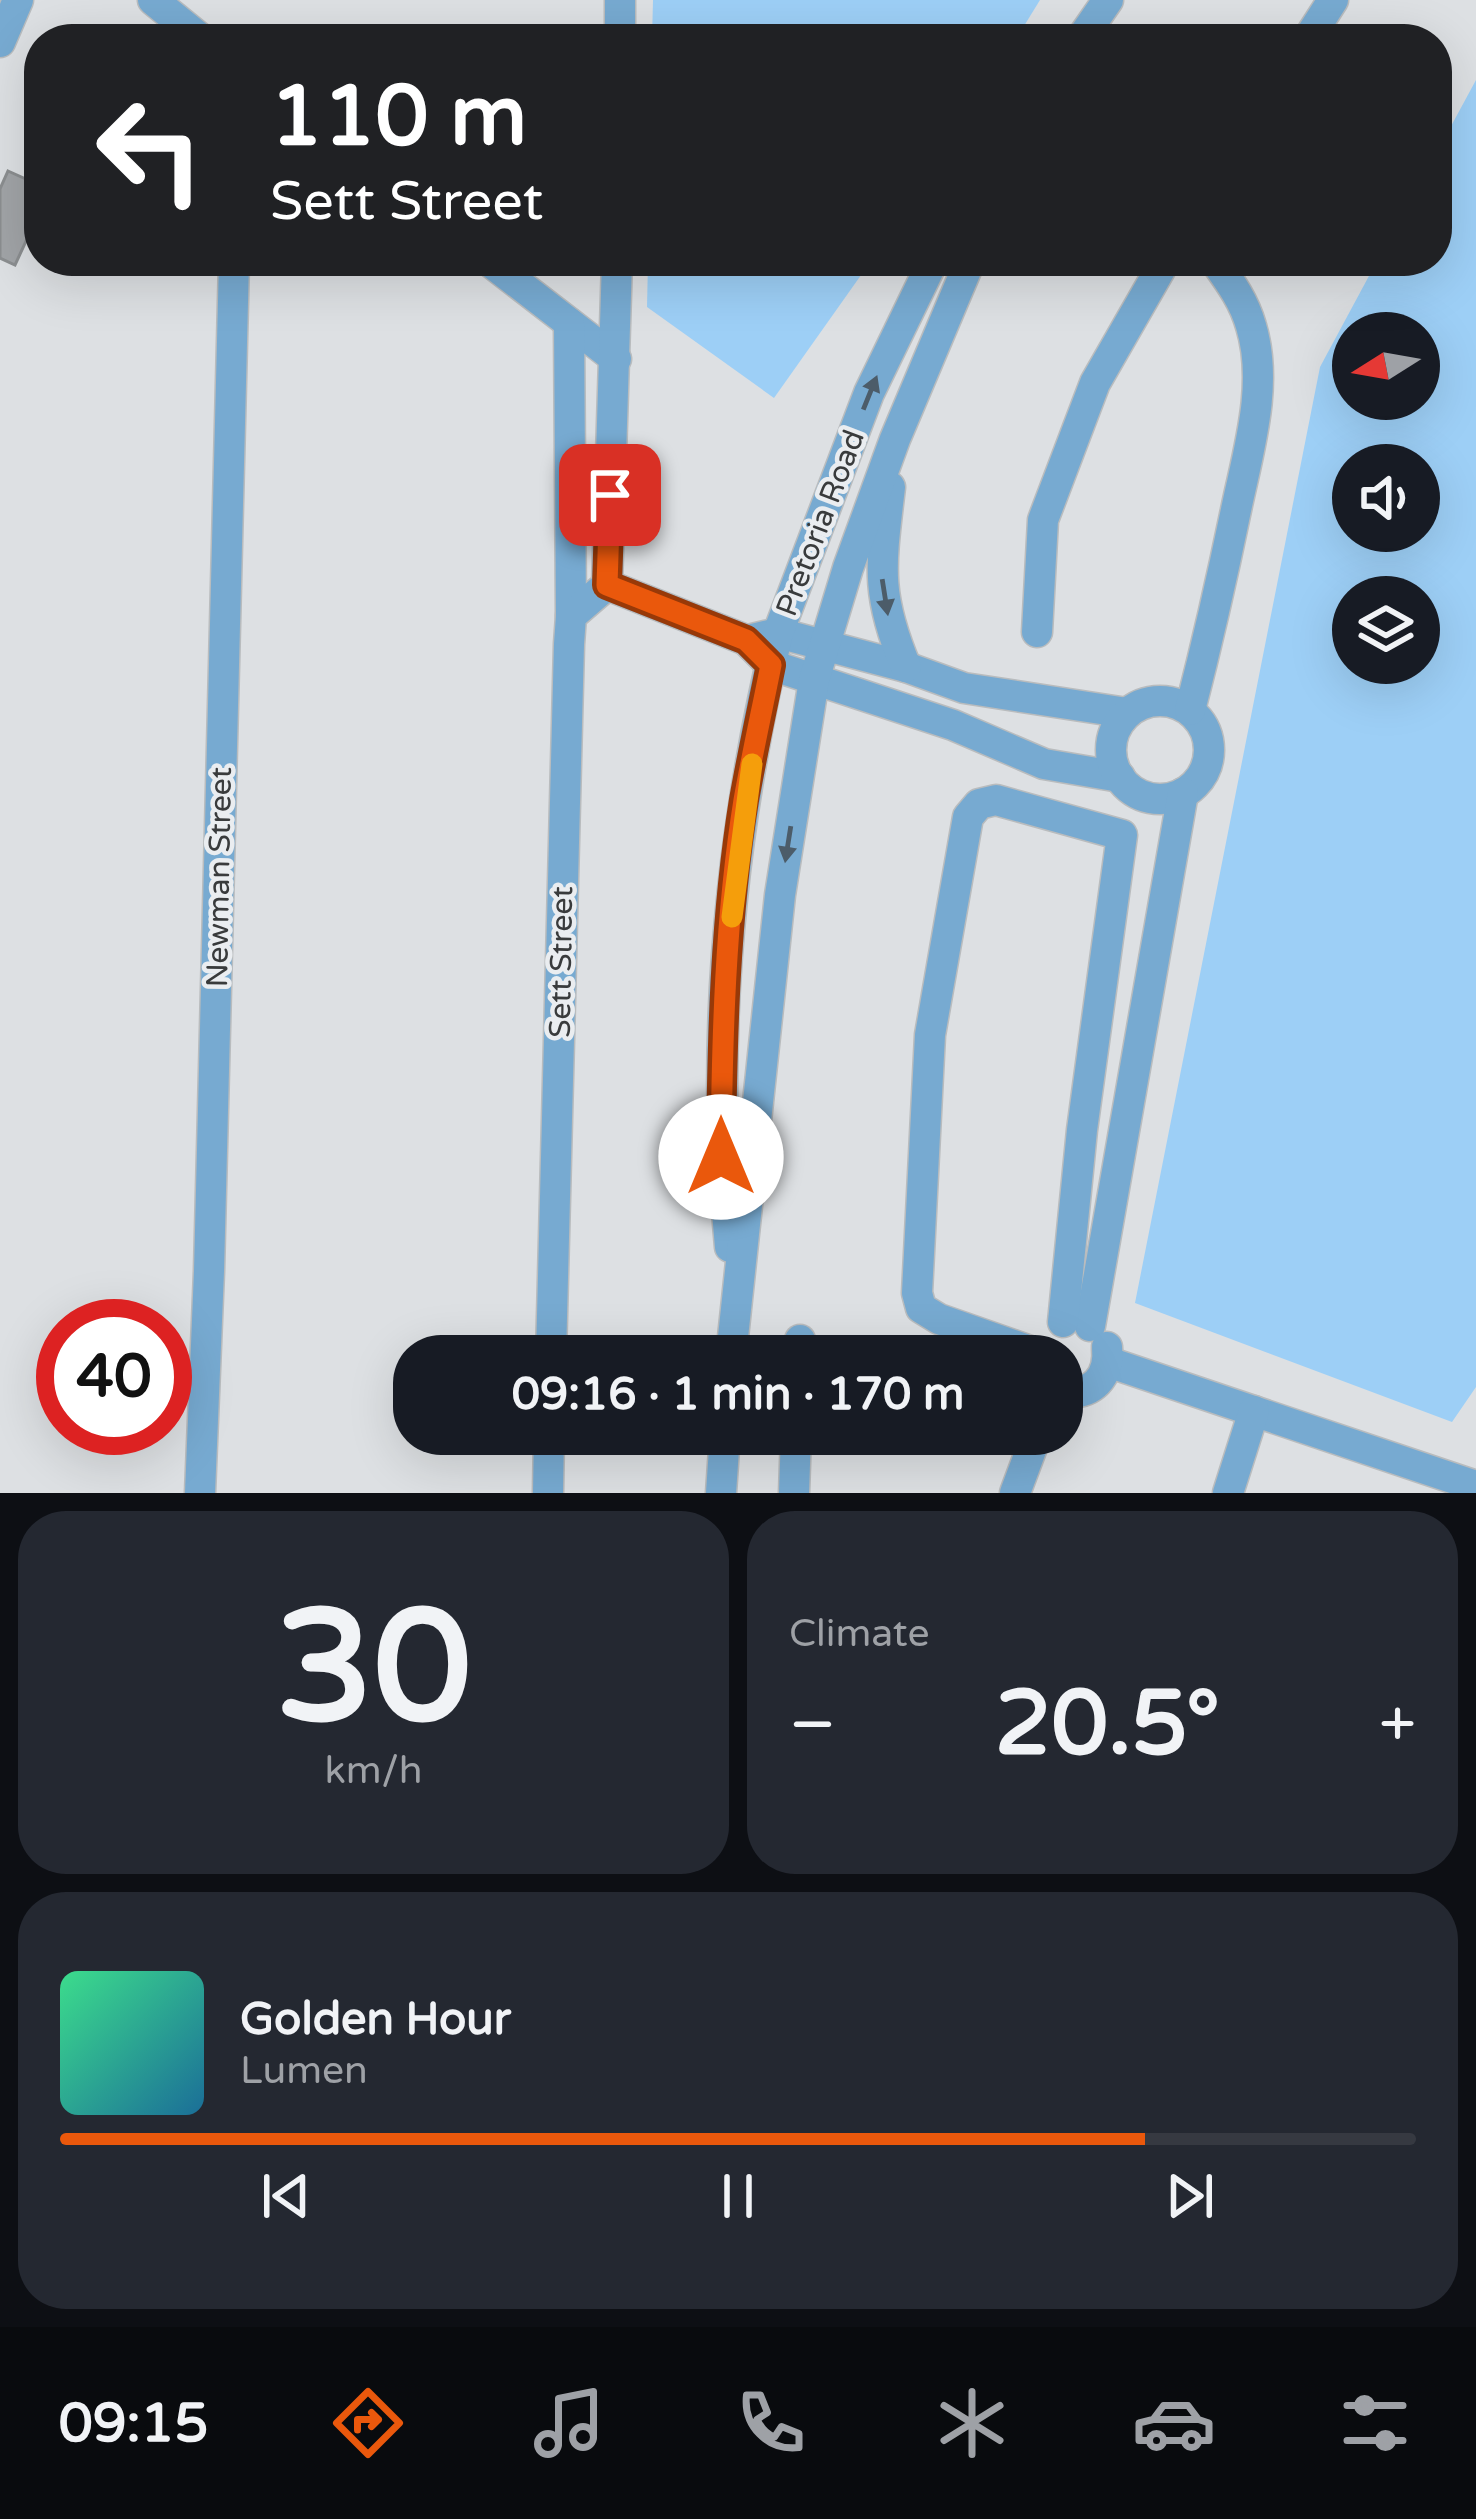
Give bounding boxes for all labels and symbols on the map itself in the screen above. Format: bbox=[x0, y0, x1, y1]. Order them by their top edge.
north arrow bbox=[1332, 312, 1440, 420]
one-way arrow bbox=[861, 375, 880, 411]
street label: Pretoria Road bbox=[768, 425, 873, 622]
pin bbox=[559, 444, 661, 546]
one-way arrow bbox=[876, 578, 894, 616]
street label: Newman Street bbox=[199, 766, 240, 988]
one-way arrow bbox=[778, 826, 797, 863]
street label: Sett Street bbox=[542, 886, 581, 1038]
position arrow bbox=[658, 1094, 784, 1220]
speed limit sign: 40 bbox=[36, 1299, 192, 1455]

